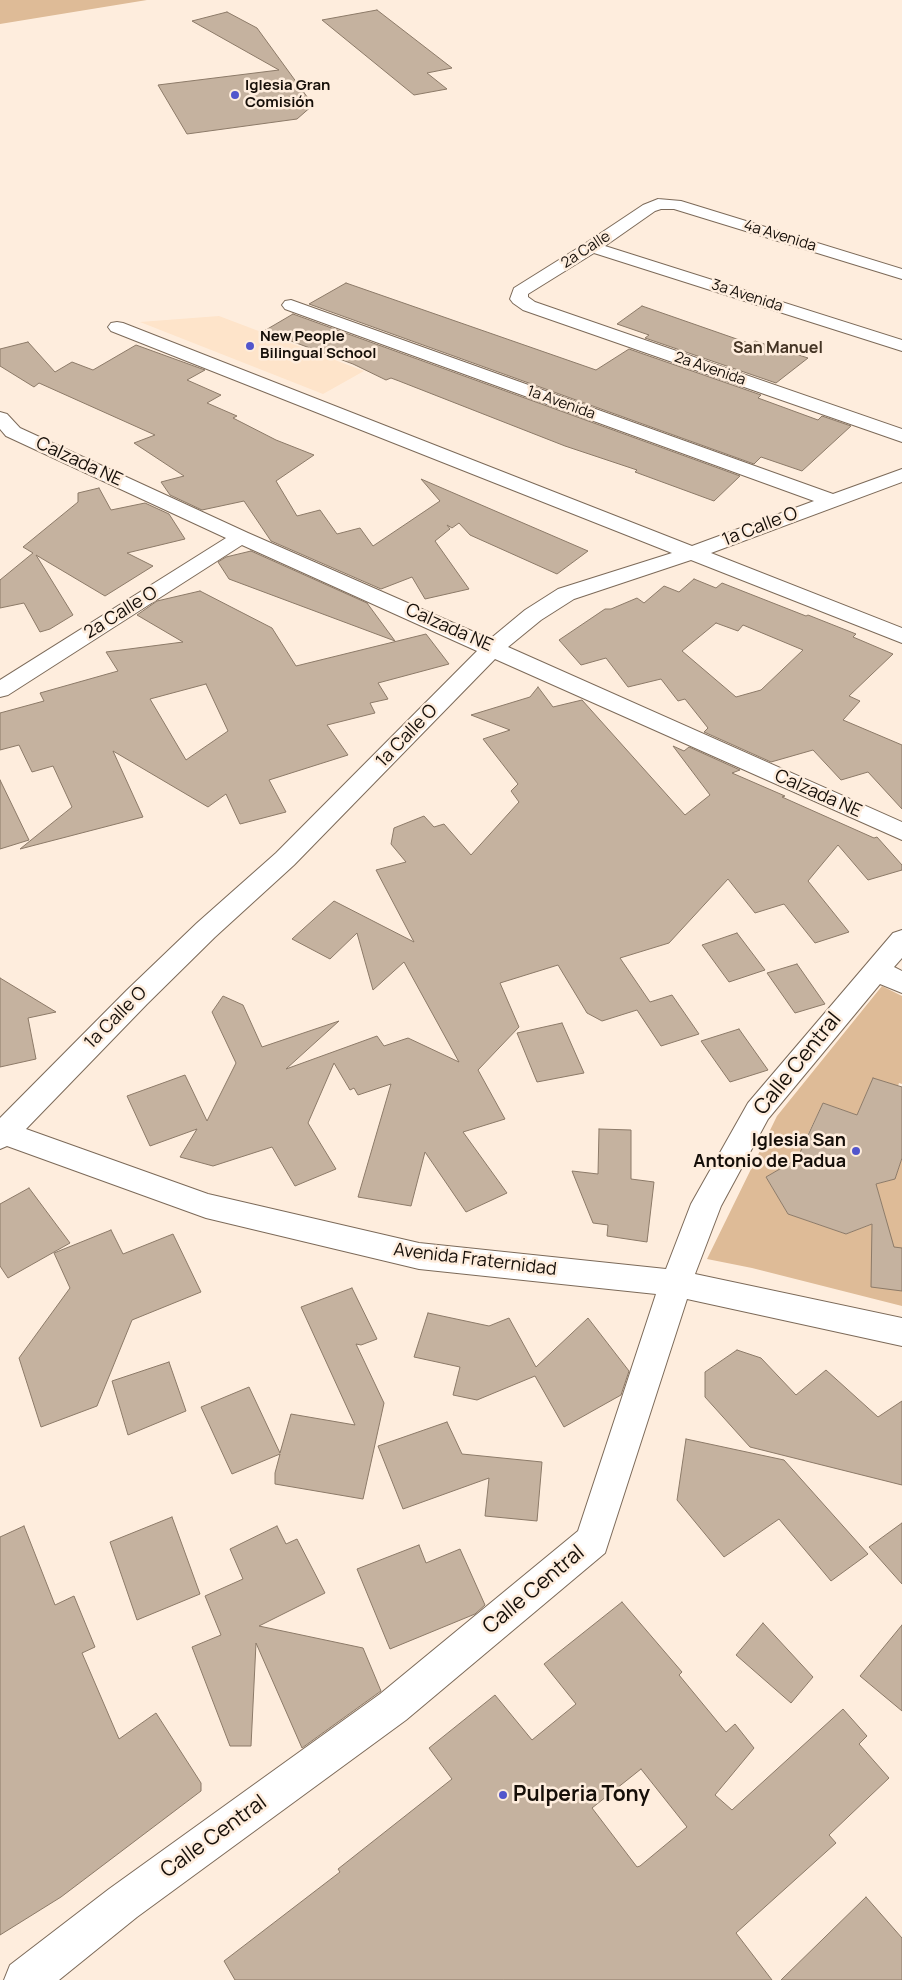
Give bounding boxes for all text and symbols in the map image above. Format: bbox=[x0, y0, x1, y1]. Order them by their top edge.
place label: Iglesia Gran Comisión bbox=[245, 77, 330, 112]
marker: Iglesia Gran Comisión bbox=[229, 89, 241, 101]
street label: 4a Avenida bbox=[742, 216, 818, 256]
street label: 2a Calle bbox=[558, 228, 614, 272]
street label: 3a Avenida bbox=[709, 276, 785, 316]
place label: New People Bilingual School bbox=[260, 328, 377, 363]
district label: San Manuel bbox=[733, 339, 823, 359]
marker: New People Bilingual School bbox=[244, 340, 256, 352]
street label: 2a Avenida bbox=[672, 348, 748, 390]
street label: 1a Avenida bbox=[524, 382, 598, 424]
street label: Calzada NE bbox=[32, 433, 126, 491]
street label: 1a Calle O bbox=[719, 503, 801, 551]
street label: 2a Calle O bbox=[80, 582, 162, 644]
street label: Calzada NE bbox=[402, 599, 496, 657]
street label: 1a Calle O bbox=[372, 700, 442, 772]
street label: Calzada NE bbox=[771, 765, 865, 823]
street label: 1a Calle O bbox=[80, 982, 152, 1054]
street label: Calle Central bbox=[749, 1008, 847, 1120]
place label: Iglesia San Antonio de Padua bbox=[693, 1130, 846, 1172]
marker: Iglesia San Antonio de Padua bbox=[850, 1145, 862, 1157]
street label: Avenida Fraternidad bbox=[392, 1239, 558, 1281]
street label: Calle Central bbox=[478, 1540, 590, 1640]
place label: Pulperia Tony bbox=[513, 1782, 650, 1808]
marker: Pulperia Tony bbox=[497, 1789, 509, 1801]
street label: Calle Central bbox=[156, 1790, 272, 1884]

